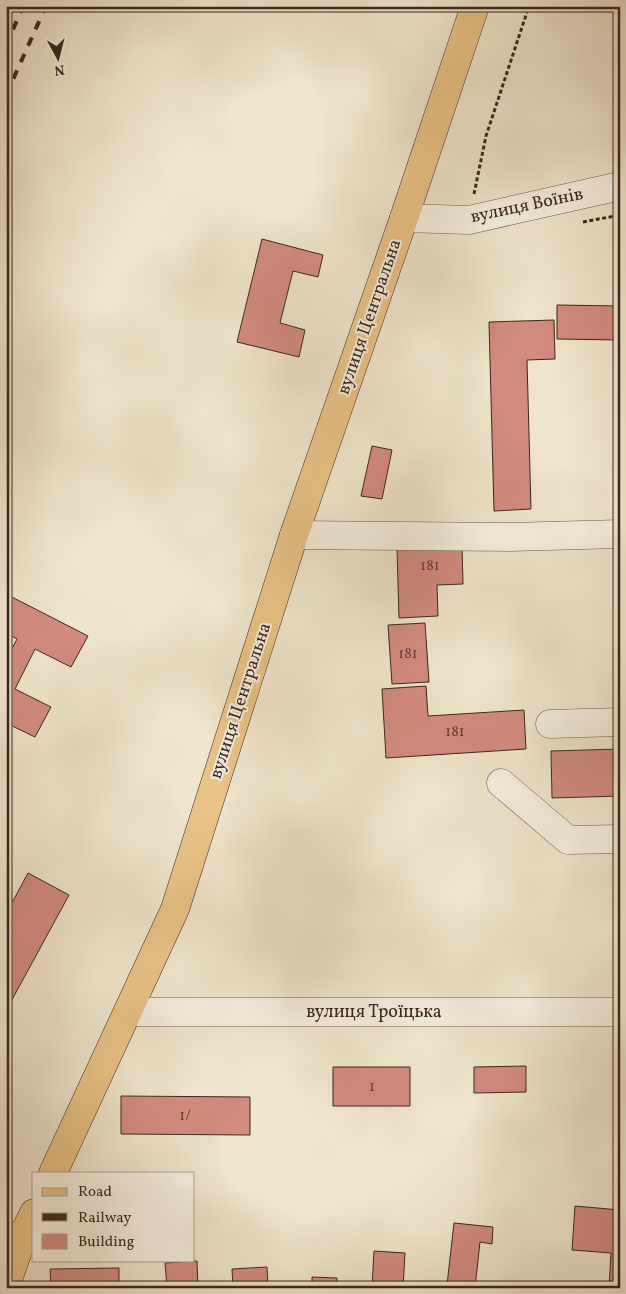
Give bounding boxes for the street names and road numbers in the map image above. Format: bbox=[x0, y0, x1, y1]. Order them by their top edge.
street label: вулиця Воїнів bbox=[469, 182, 585, 230]
street label: вулиця Центральна bbox=[332, 236, 408, 398]
street label: вулиця Центральна bbox=[204, 620, 278, 782]
street label: вулиця Троїцька bbox=[306, 1000, 442, 1025]

